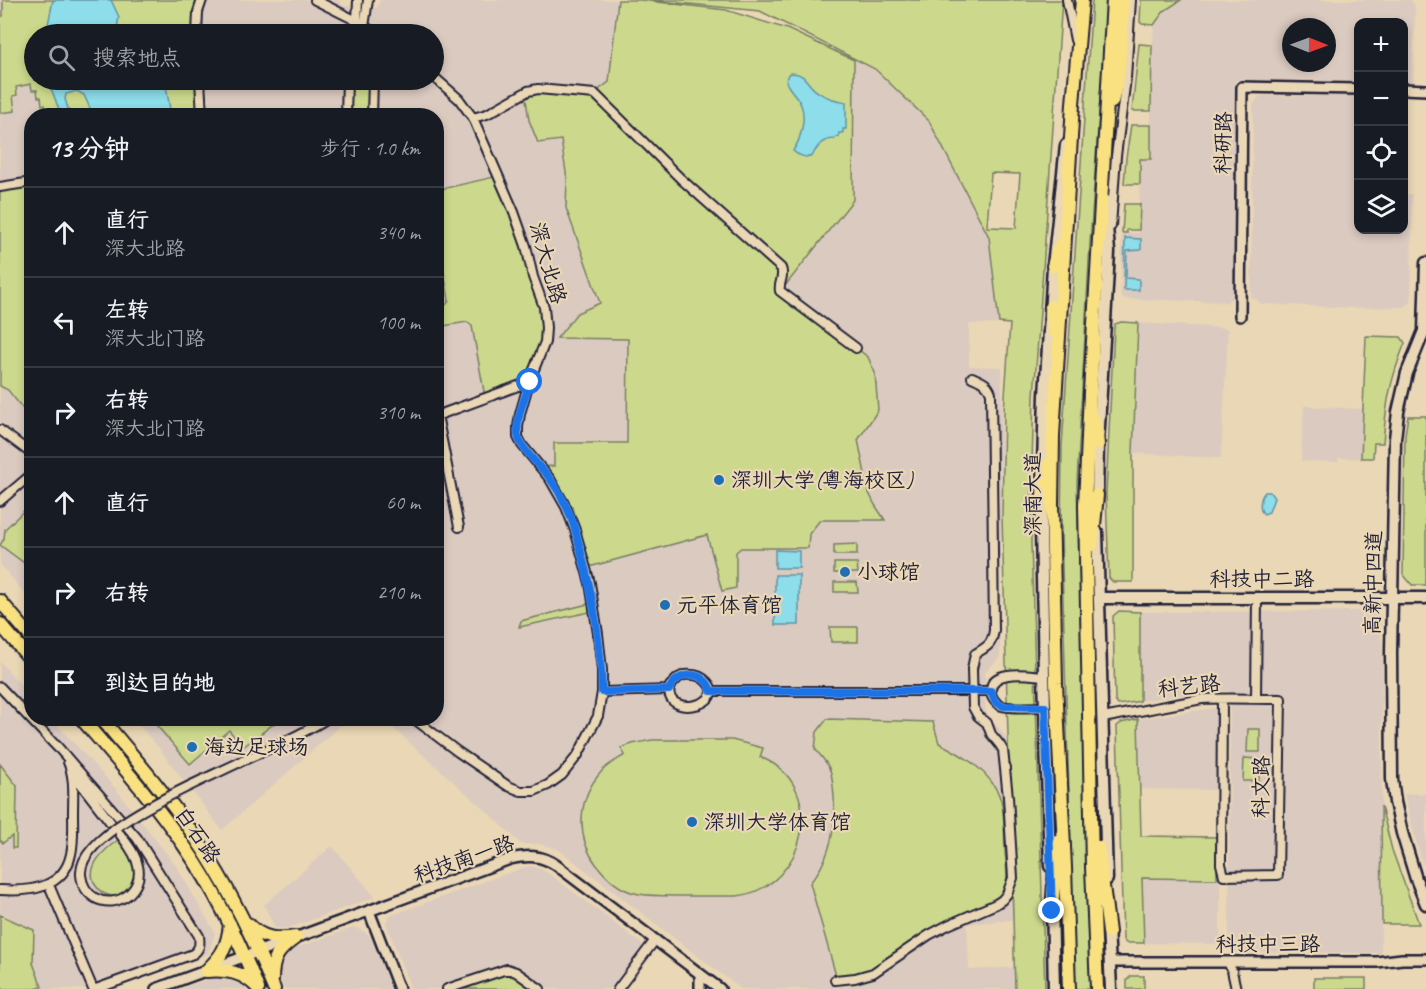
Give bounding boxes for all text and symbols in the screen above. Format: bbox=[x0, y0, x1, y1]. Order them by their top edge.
north arrow bbox=[1282, 18, 1336, 72]
map controls bbox=[1354, 18, 1408, 234]
button: + bbox=[1354, 18, 1408, 72]
search box bbox=[24, 24, 444, 90]
icon: search bbox=[45, 41, 78, 74]
text: 搜索地点 bbox=[93, 44, 181, 72]
button: − bbox=[1354, 72, 1408, 126]
street label: 科研路 bbox=[1209, 111, 1237, 175]
button: locate bbox=[1354, 126, 1408, 180]
text: 13 分钟 bbox=[48, 132, 130, 165]
text: 步行 · 1.0 km bbox=[320, 136, 420, 161]
button: layers bbox=[1354, 180, 1408, 234]
text: 直行 bbox=[105, 206, 149, 234]
icon: ahead bbox=[48, 216, 81, 249]
street label: 深大北路 bbox=[524, 219, 572, 307]
text: 340 m bbox=[377, 220, 420, 245]
text: 深大北路 bbox=[105, 236, 185, 261]
text: 左转 bbox=[105, 296, 149, 324]
icon: left bbox=[48, 306, 81, 339]
text: 100 m bbox=[377, 310, 420, 335]
text: 深大北门路 bbox=[105, 326, 205, 351]
route start bbox=[516, 368, 542, 394]
text: 右转 bbox=[105, 386, 149, 414]
icon: right bbox=[48, 396, 81, 429]
text: 310 m bbox=[377, 400, 420, 425]
text: 深大北门路 bbox=[105, 416, 205, 441]
street label: 深南大道 bbox=[1020, 452, 1046, 536]
place label: 深圳大学(粤海校区) bbox=[731, 467, 914, 493]
marker: 深圳大学(粤海校区) bbox=[712, 473, 726, 487]
icon: ahead bbox=[48, 486, 81, 519]
text: 直行 bbox=[105, 489, 149, 517]
text: 60 m bbox=[386, 490, 420, 515]
street label: 高新中四道 bbox=[1359, 530, 1387, 636]
place label: 小球馆 bbox=[857, 559, 920, 585]
marker: 小球馆 bbox=[838, 565, 852, 579]
street label: 科技中二路 bbox=[1210, 566, 1315, 592]
icon: right bbox=[48, 576, 81, 609]
text: 右转 bbox=[105, 579, 149, 607]
text: 210 m bbox=[377, 580, 420, 605]
place label: 元平体育馆 bbox=[677, 592, 782, 618]
marker: 元平体育馆 bbox=[658, 598, 672, 612]
icon: arrive bbox=[48, 666, 81, 699]
text: 到达目的地 bbox=[105, 669, 215, 697]
street label: 科艺路 bbox=[1156, 670, 1222, 702]
place label: 海边足球场 bbox=[204, 734, 309, 760]
marker: 海边足球场 bbox=[185, 740, 199, 754]
street label: 科文路 bbox=[1247, 755, 1275, 819]
street label: 白石路 bbox=[170, 802, 226, 868]
place label: 深圳大学体育馆 bbox=[704, 809, 851, 835]
marker: 深圳大学体育馆 bbox=[685, 815, 699, 829]
street label: 科技南一路 bbox=[410, 830, 518, 888]
route end bbox=[1038, 897, 1064, 923]
street label: 科技中三路 bbox=[1216, 931, 1321, 957]

